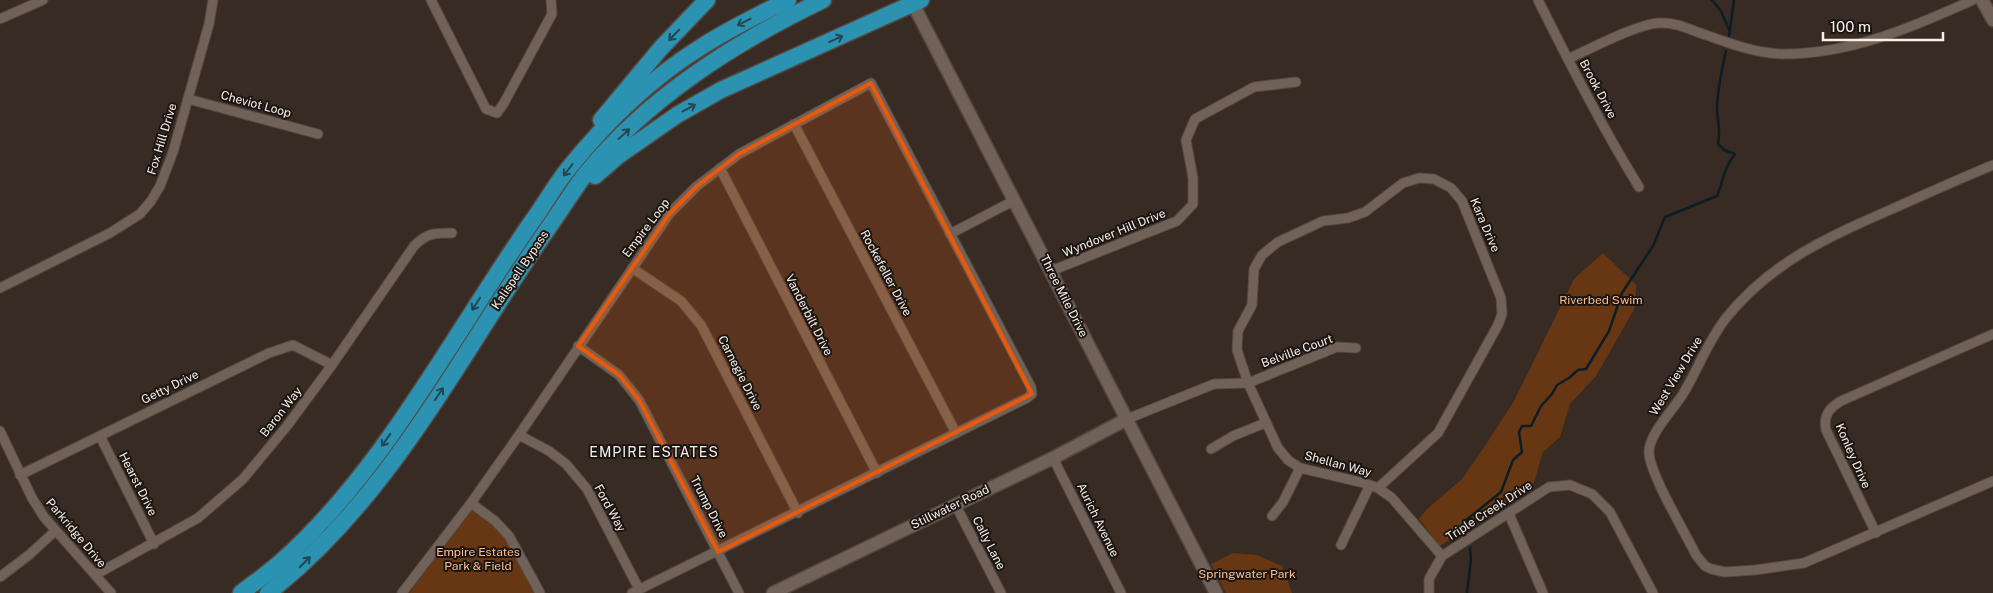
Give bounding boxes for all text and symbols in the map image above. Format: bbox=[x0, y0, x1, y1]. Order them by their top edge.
scale bar bbox=[1823, 10, 1943, 42]
one-way arrow bbox=[737, 17, 752, 27]
text: 100 m bbox=[1830, 18, 1871, 35]
one-way arrow bbox=[667, 29, 680, 41]
one-way arrow bbox=[828, 33, 843, 43]
street label: Brook Drive bbox=[1577, 57, 1619, 121]
street label: Cheviot Loop bbox=[219, 88, 293, 120]
street label: Fox Hill Drive bbox=[144, 101, 180, 176]
one-way arrow bbox=[682, 103, 697, 113]
one-way arrow bbox=[617, 128, 630, 140]
one-way arrow bbox=[562, 163, 573, 176]
street label: Empire Loop bbox=[619, 196, 673, 260]
street label: Kara Drive bbox=[1467, 196, 1503, 254]
street label: Wyndover Hill Drive bbox=[1060, 206, 1168, 260]
street label: Kalispell Bypass bbox=[489, 228, 551, 312]
street label: Rockefeller Drive bbox=[857, 228, 915, 319]
street label: Three Mile Drive bbox=[1037, 253, 1091, 340]
street label: Vanderbilt Drive bbox=[782, 272, 836, 358]
park label: Riverbed Swim bbox=[1559, 293, 1643, 307]
one-way arrow bbox=[471, 297, 481, 311]
street label: Belville Court bbox=[1259, 331, 1335, 370]
street label: Carnegie Drive bbox=[715, 333, 765, 413]
street label: West View Drive bbox=[1647, 334, 1705, 418]
street label: Getty Drive bbox=[139, 367, 201, 407]
street label: Baron Way bbox=[257, 384, 305, 440]
one-way arrow bbox=[434, 388, 444, 402]
street label: Konley Drive bbox=[1832, 421, 1874, 491]
one-way arrow bbox=[381, 433, 391, 447]
district label: EMPIRE ESTATES bbox=[589, 444, 719, 460]
street label: Shellan Way bbox=[1303, 448, 1374, 480]
street label: Hearst Drive bbox=[116, 450, 160, 518]
street label: Trump Drive bbox=[687, 474, 731, 540]
street label: Triple Creek Drive bbox=[1444, 478, 1535, 544]
street label: Aurich Avenue bbox=[1074, 481, 1122, 559]
street label: Ford Way bbox=[591, 482, 629, 535]
street label: Stillwater Road bbox=[909, 482, 991, 532]
street label: Parkridge Drive bbox=[43, 496, 109, 571]
street label: Cally Lane bbox=[970, 514, 1009, 572]
park label: Empire Estates Park & Field bbox=[436, 545, 520, 573]
one-way arrow bbox=[299, 556, 311, 568]
park label: Springwater Park bbox=[1198, 567, 1296, 581]

